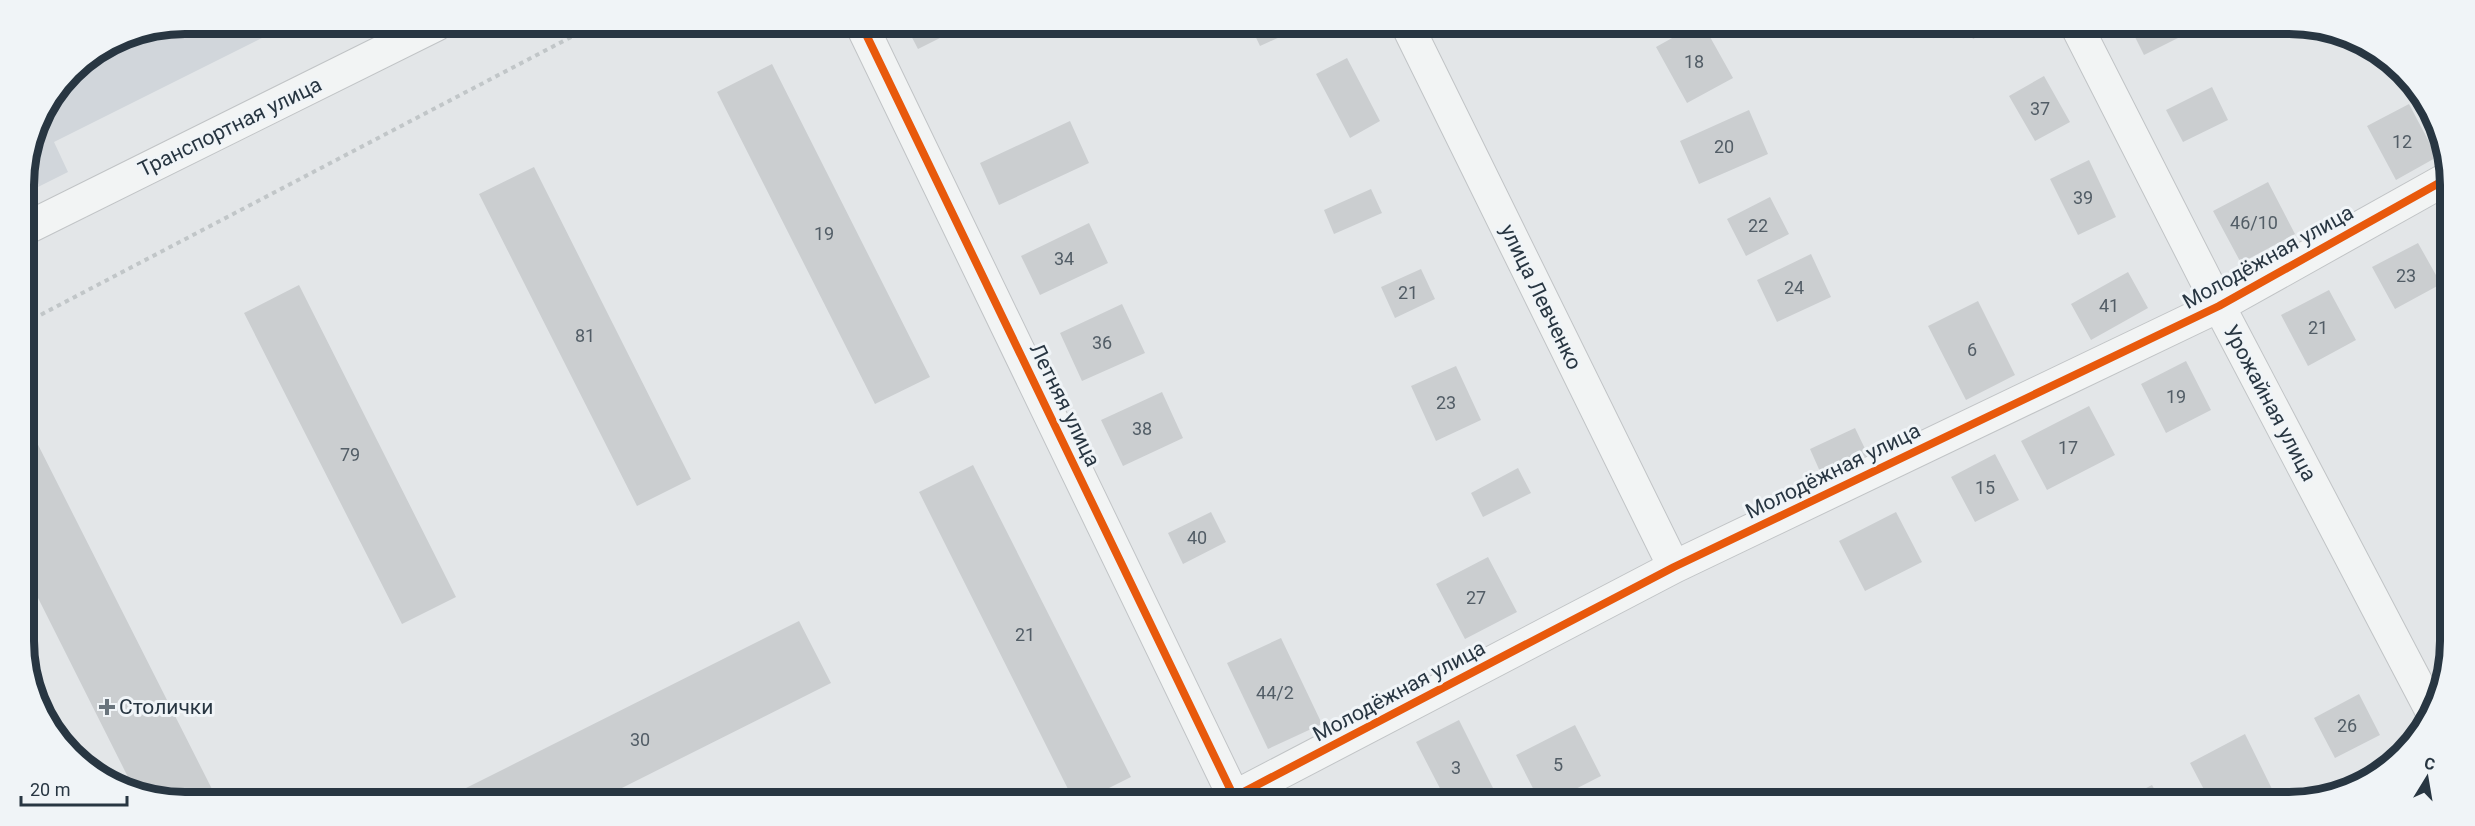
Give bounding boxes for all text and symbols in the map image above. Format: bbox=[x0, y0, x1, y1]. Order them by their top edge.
house number: 18 bbox=[1684, 51, 1704, 72]
street label: Транспортная улица bbox=[134, 72, 326, 182]
house number: 37 bbox=[2030, 98, 2050, 119]
house number: 12 bbox=[2392, 131, 2412, 152]
house number: 20 bbox=[1714, 136, 1734, 157]
house number: 39 bbox=[2073, 187, 2093, 208]
street label: Молодёжная улица bbox=[2179, 200, 2357, 314]
house number: 46/10 bbox=[2230, 212, 2278, 233]
house number: 22 bbox=[1748, 215, 1768, 236]
street label: улица Левченко bbox=[1495, 220, 1587, 374]
house number: 19 bbox=[814, 223, 834, 244]
house number: 34 bbox=[1054, 248, 1074, 269]
house number: 23 bbox=[2396, 265, 2416, 286]
house number: 24 bbox=[1784, 277, 1804, 298]
house number: 21 bbox=[1398, 282, 1418, 303]
house number: 41 bbox=[2099, 295, 2119, 316]
house number: 21 bbox=[2308, 317, 2328, 338]
street label: Урожайная улица bbox=[2219, 321, 2321, 485]
house number: 81 bbox=[575, 325, 595, 346]
house number: 36 bbox=[1092, 332, 1112, 353]
house number: 6 bbox=[1967, 339, 1977, 360]
street label: Летняя улица bbox=[1025, 340, 1105, 470]
house number: 19 bbox=[2166, 386, 2186, 407]
house number: 23 bbox=[1436, 392, 1456, 413]
house number: 38 bbox=[1132, 418, 1152, 439]
street label: Молодёжная улица bbox=[1742, 418, 1924, 524]
house number: 17 bbox=[2058, 437, 2078, 458]
house number: 79 bbox=[340, 444, 360, 465]
house number: 15 bbox=[1975, 477, 1995, 498]
house number: 40 bbox=[1187, 527, 1207, 548]
house number: 27 bbox=[1466, 587, 1486, 608]
house number: 21 bbox=[1015, 624, 1035, 645]
street label: Молодёжная улица bbox=[1309, 635, 1489, 747]
house number: 44/2 bbox=[1256, 682, 1294, 703]
place label: Столички bbox=[119, 695, 213, 719]
marker: Столички bbox=[100, 700, 114, 714]
house number: 26 bbox=[2337, 715, 2357, 736]
house number: 30 bbox=[630, 729, 650, 750]
north arrow bbox=[2397, 748, 2457, 808]
text: С bbox=[2423, 753, 2437, 774]
house number: 5 bbox=[1553, 754, 1563, 775]
house number: 3 bbox=[1451, 757, 1461, 778]
scale bar bbox=[21, 769, 128, 807]
text: 20 m bbox=[30, 779, 70, 800]

